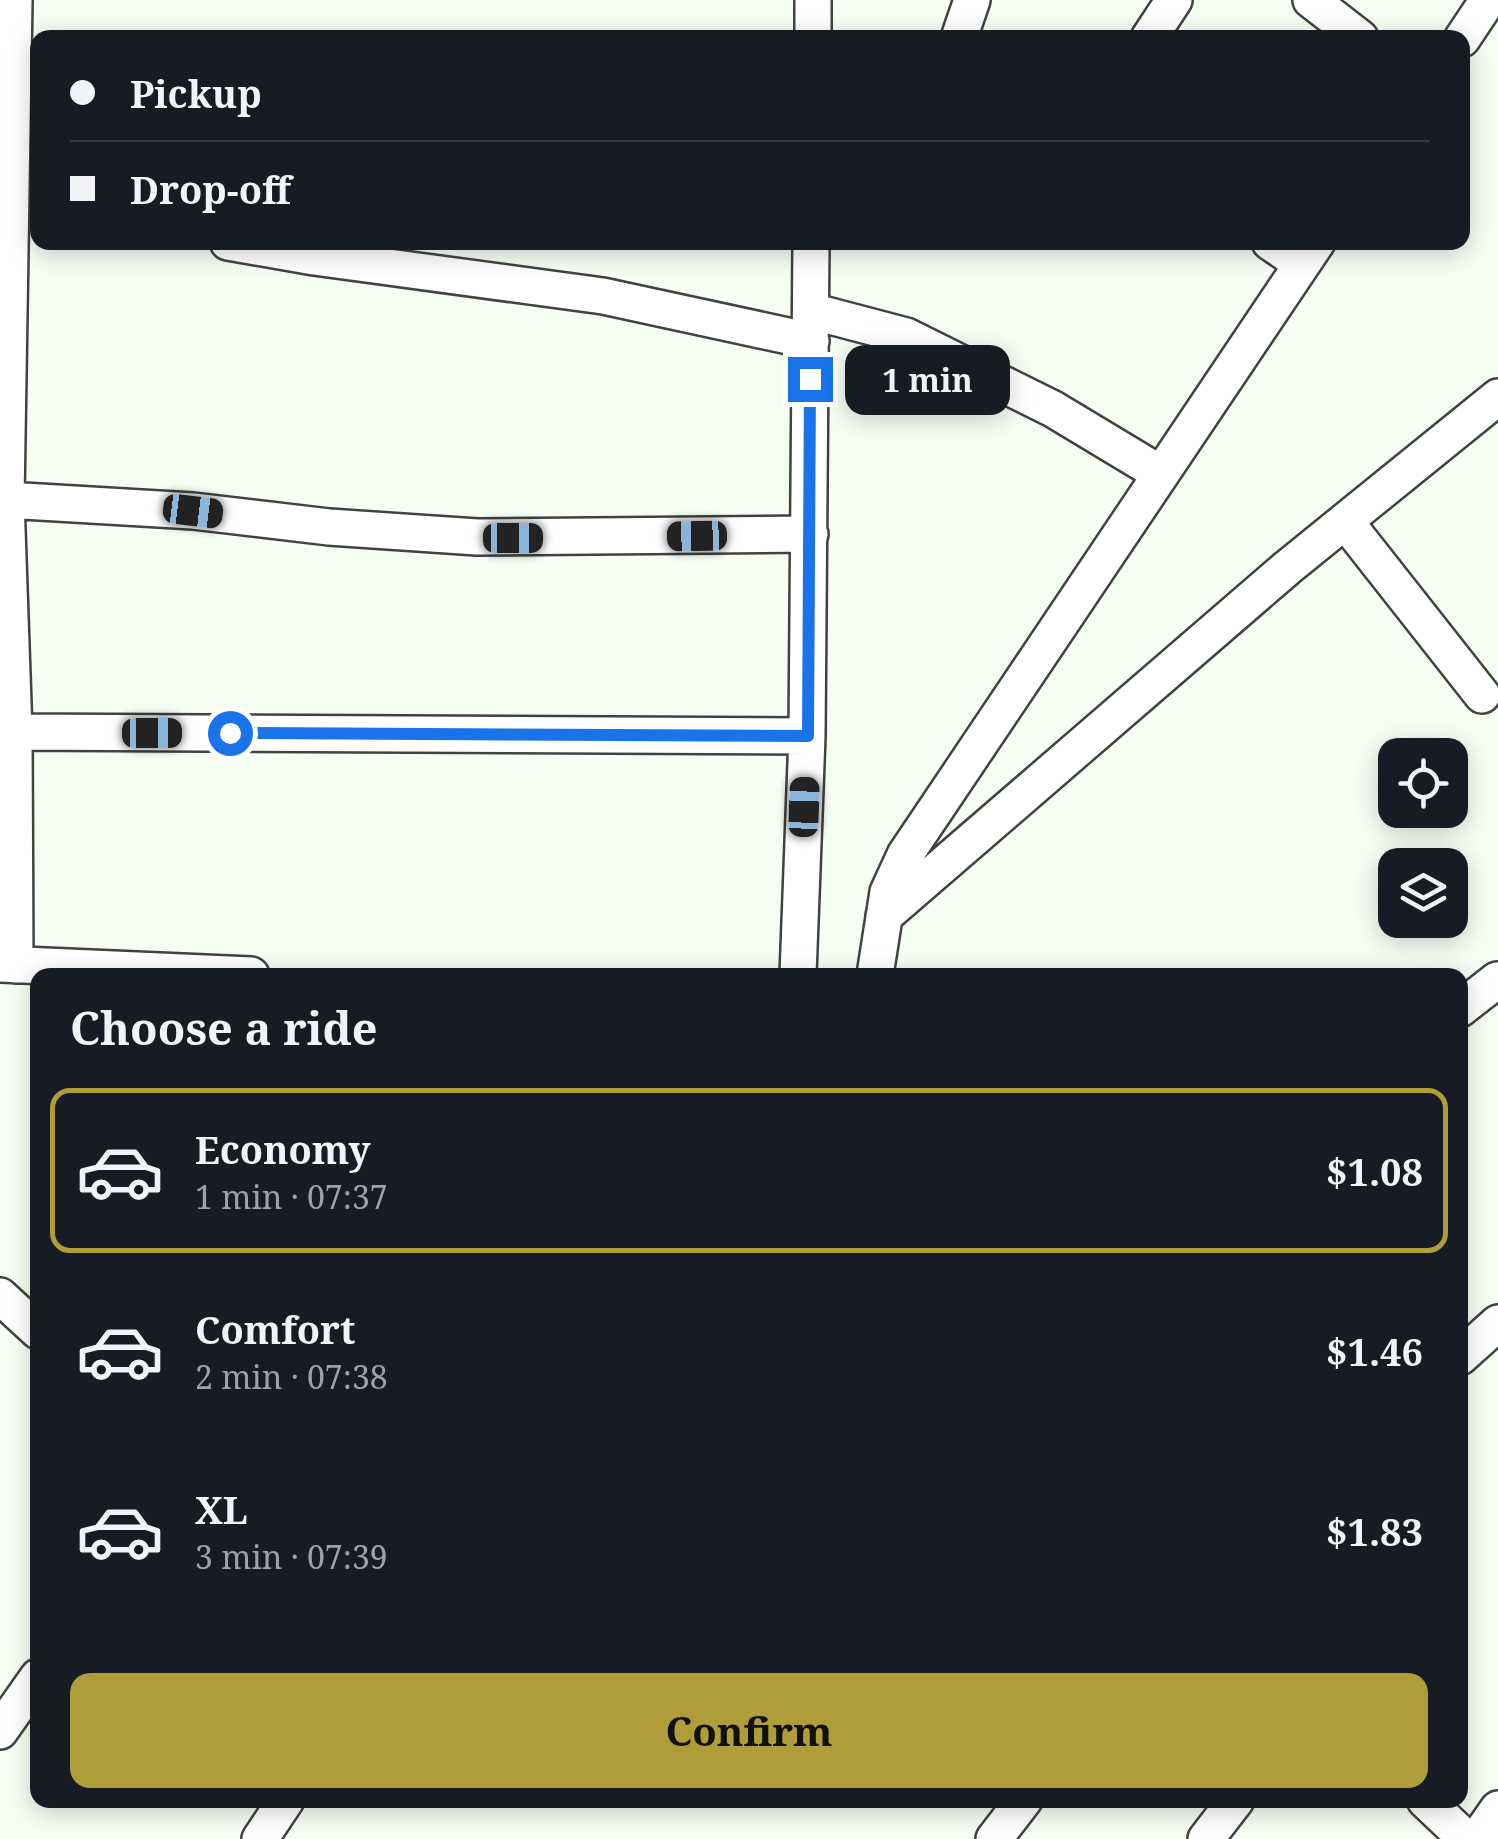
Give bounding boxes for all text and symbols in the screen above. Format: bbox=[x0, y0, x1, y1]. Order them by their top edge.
text: Pickup bbox=[130, 67, 262, 119]
text: Drop-off bbox=[130, 163, 291, 215]
callout: 1 min bbox=[845, 344, 1010, 414]
route end bbox=[788, 357, 833, 402]
text: 1 min bbox=[882, 358, 973, 401]
car bbox=[161, 492, 225, 530]
car bbox=[667, 520, 727, 552]
car bbox=[483, 523, 543, 553]
route start bbox=[208, 711, 253, 756]
car bbox=[122, 718, 182, 748]
map controls bbox=[1378, 738, 1468, 938]
button: locate bbox=[1378, 738, 1468, 828]
car bbox=[788, 776, 820, 838]
button: layers bbox=[1378, 848, 1468, 938]
text: Choose a ride bbox=[70, 997, 378, 1058]
text: Economy bbox=[195, 1123, 371, 1175]
icon: car bbox=[75, 1126, 165, 1216]
text: $1.08 bbox=[1326, 1145, 1423, 1197]
text: 1 min · 07:37 bbox=[195, 1175, 388, 1218]
text: Comfort bbox=[195, 1303, 355, 1355]
icon: car bbox=[75, 1306, 165, 1396]
text: $1.46 bbox=[1326, 1325, 1423, 1377]
text: 2 min · 07:38 bbox=[195, 1355, 388, 1398]
text: XL bbox=[195, 1483, 248, 1535]
icon: car bbox=[75, 1486, 165, 1576]
text: $1.83 bbox=[1326, 1505, 1423, 1557]
text: 3 min · 07:39 bbox=[195, 1535, 388, 1578]
button: Confirm bbox=[70, 1673, 1428, 1788]

